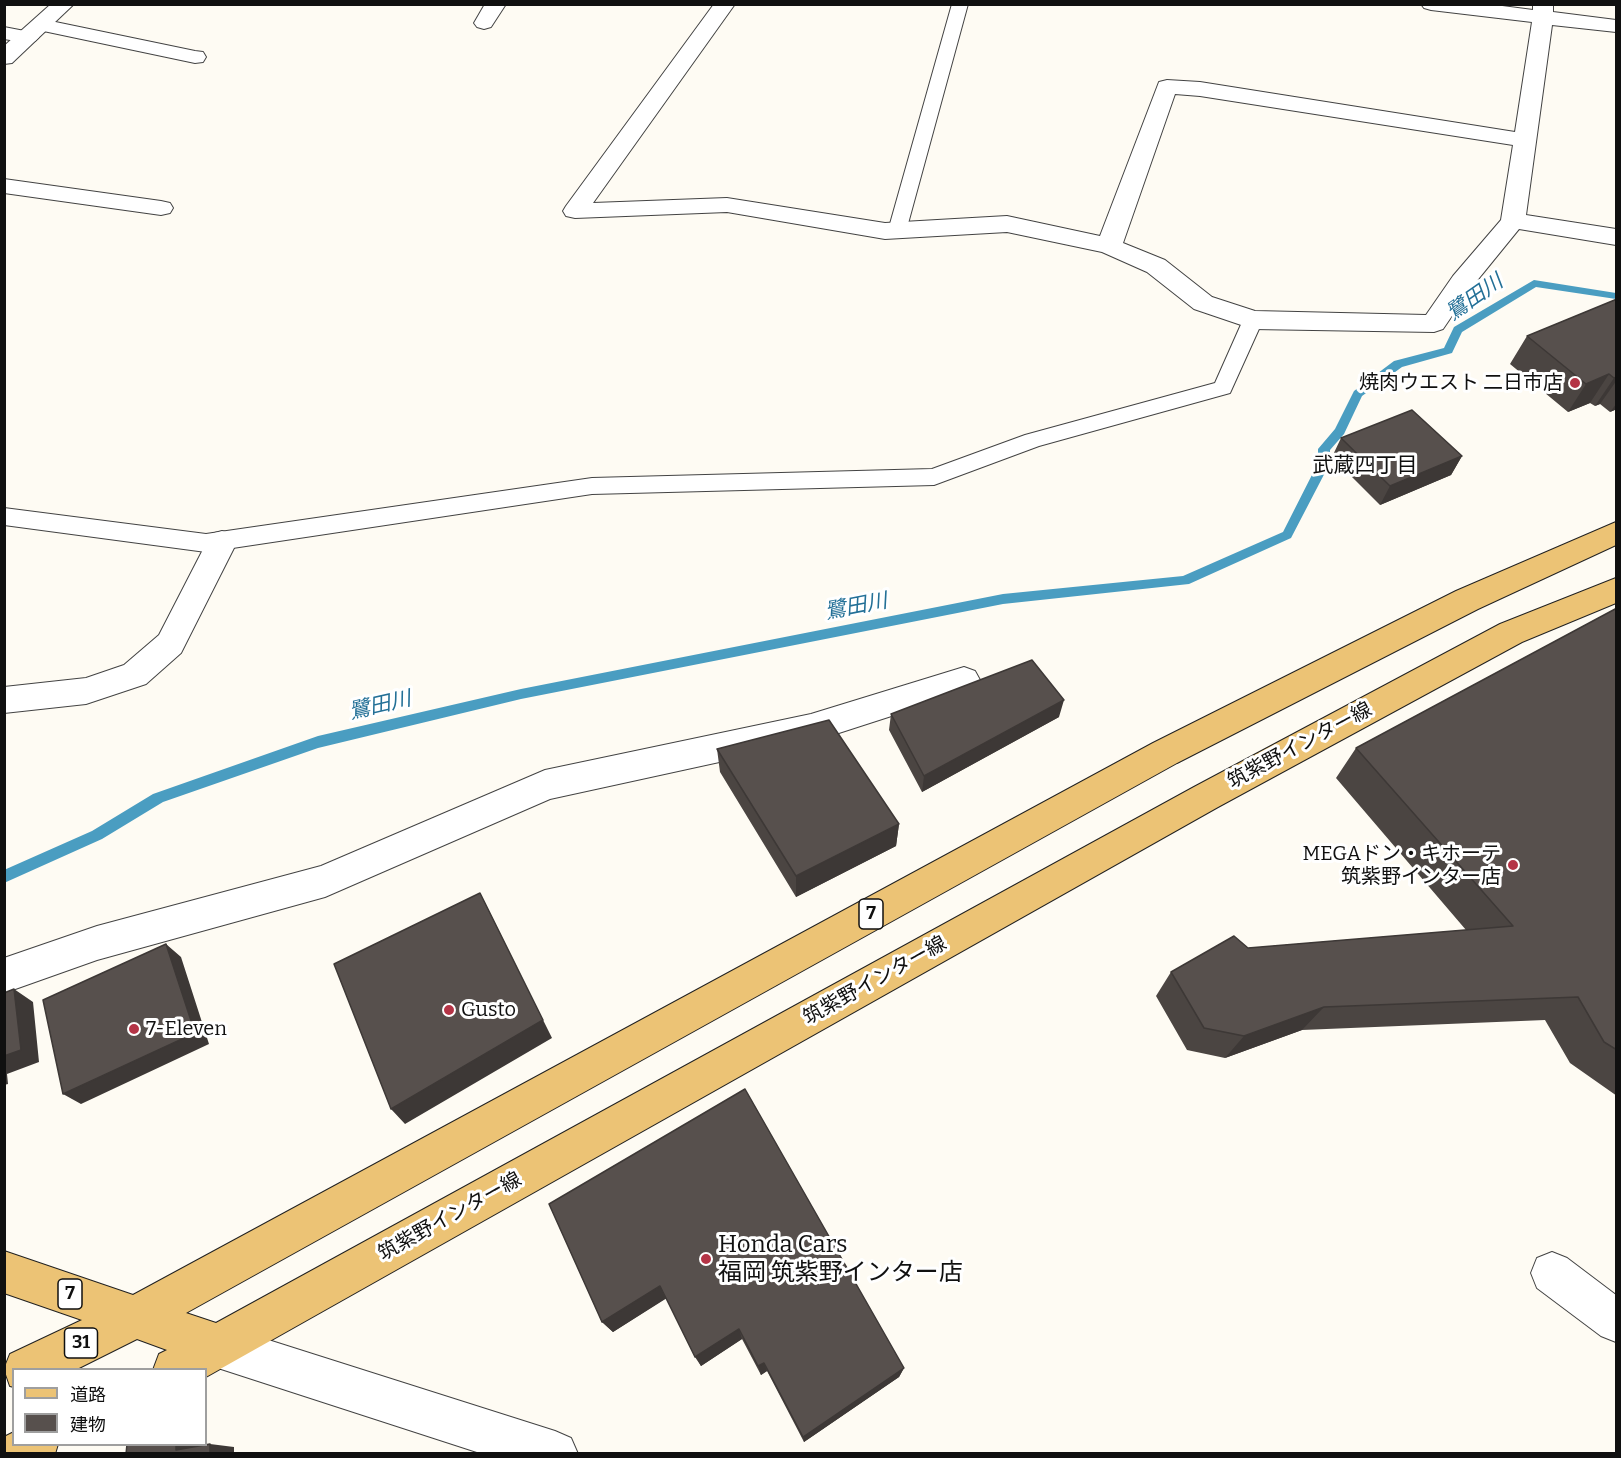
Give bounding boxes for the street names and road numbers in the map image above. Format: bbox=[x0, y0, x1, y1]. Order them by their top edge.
street label: 筑紫野インター線 bbox=[1224, 698, 1376, 794]
road number: 7 bbox=[859, 899, 883, 929]
street label: 筑紫野インター線 bbox=[799, 932, 951, 1030]
street label: 筑紫野インター線 bbox=[374, 1168, 526, 1266]
road number: 7 bbox=[58, 1279, 82, 1309]
road number: 31 bbox=[64, 1328, 98, 1358]

